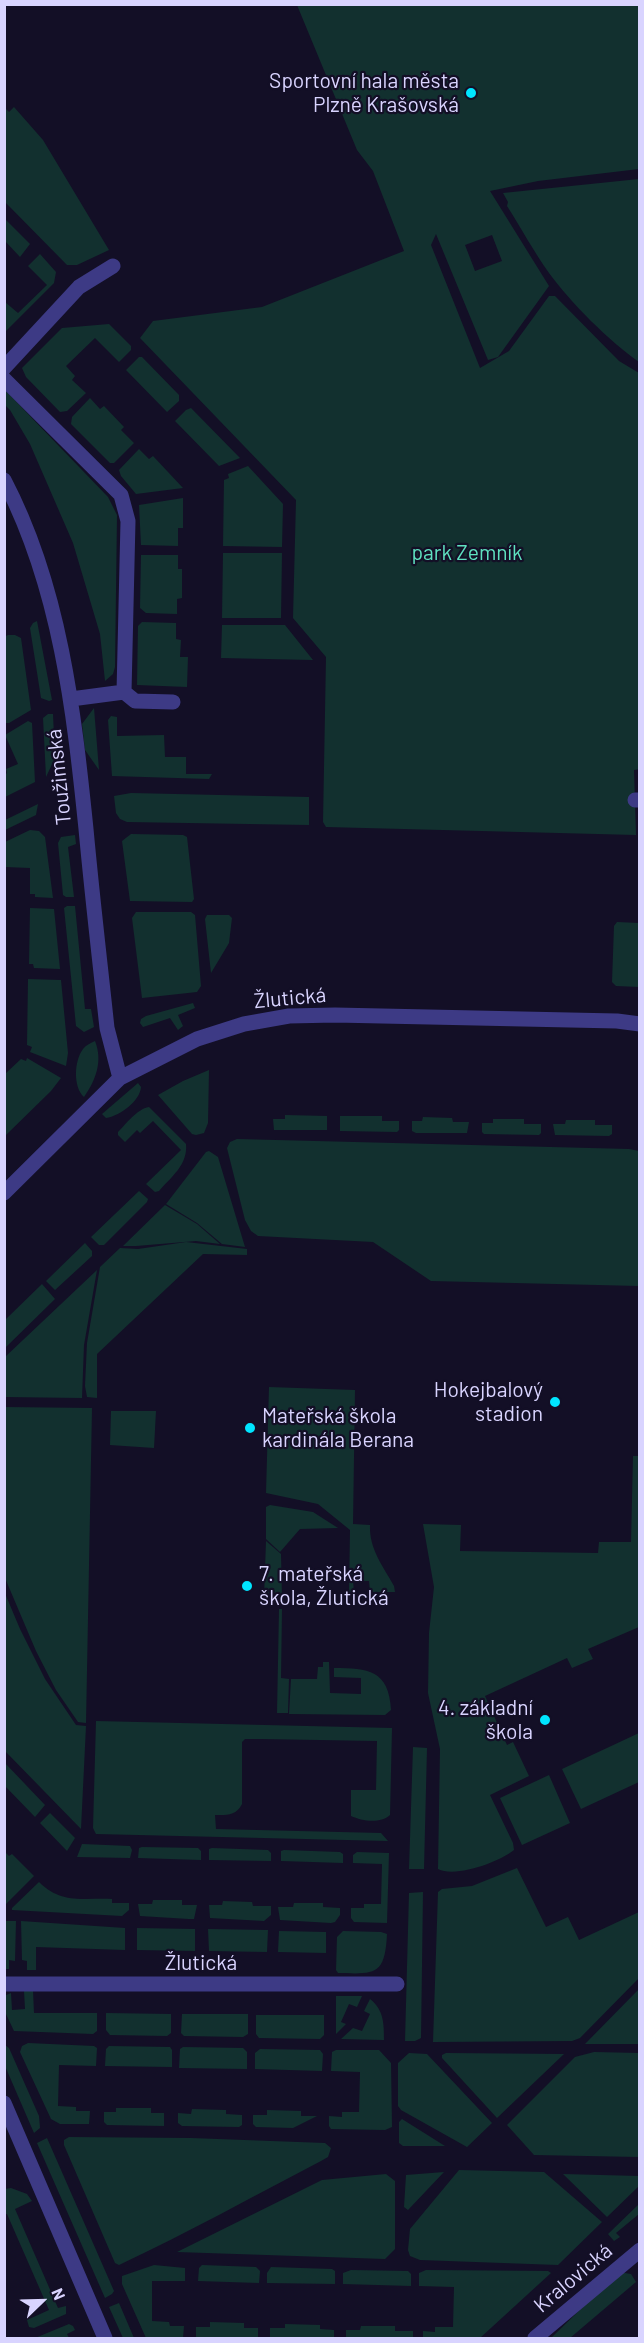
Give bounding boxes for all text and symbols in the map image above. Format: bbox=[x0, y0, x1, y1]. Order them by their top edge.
place label: Sportovní hala města Plzně Krašovská bbox=[269, 68, 459, 118]
marker: Sportovní hala města Plzně Krašovská bbox=[464, 86, 478, 100]
park label: park Zemník bbox=[411, 540, 523, 566]
street label: Toužimská bbox=[41, 728, 77, 826]
street label: Žlutická bbox=[253, 982, 327, 1014]
place label: Hokejbalový stadion bbox=[434, 1377, 543, 1427]
marker: Hokejbalový stadion bbox=[548, 1395, 562, 1409]
place label: Mateřská škola kardinála Berana bbox=[262, 1403, 414, 1453]
marker: Mateřská škola kardinála Berana bbox=[243, 1421, 257, 1435]
place label: 7. mateřská škola, Žlutická bbox=[259, 1561, 389, 1611]
marker: 7. mateřská škola, Žlutická bbox=[240, 1579, 254, 1593]
place label: 4. základní škola bbox=[438, 1695, 533, 1745]
marker: 4. základní škola bbox=[538, 1713, 552, 1727]
street label: Žlutická bbox=[165, 1950, 237, 1976]
street label: Kralovická bbox=[529, 2238, 617, 2318]
north arrow bbox=[12, 2271, 72, 2331]
text: N bbox=[48, 2285, 70, 2302]

